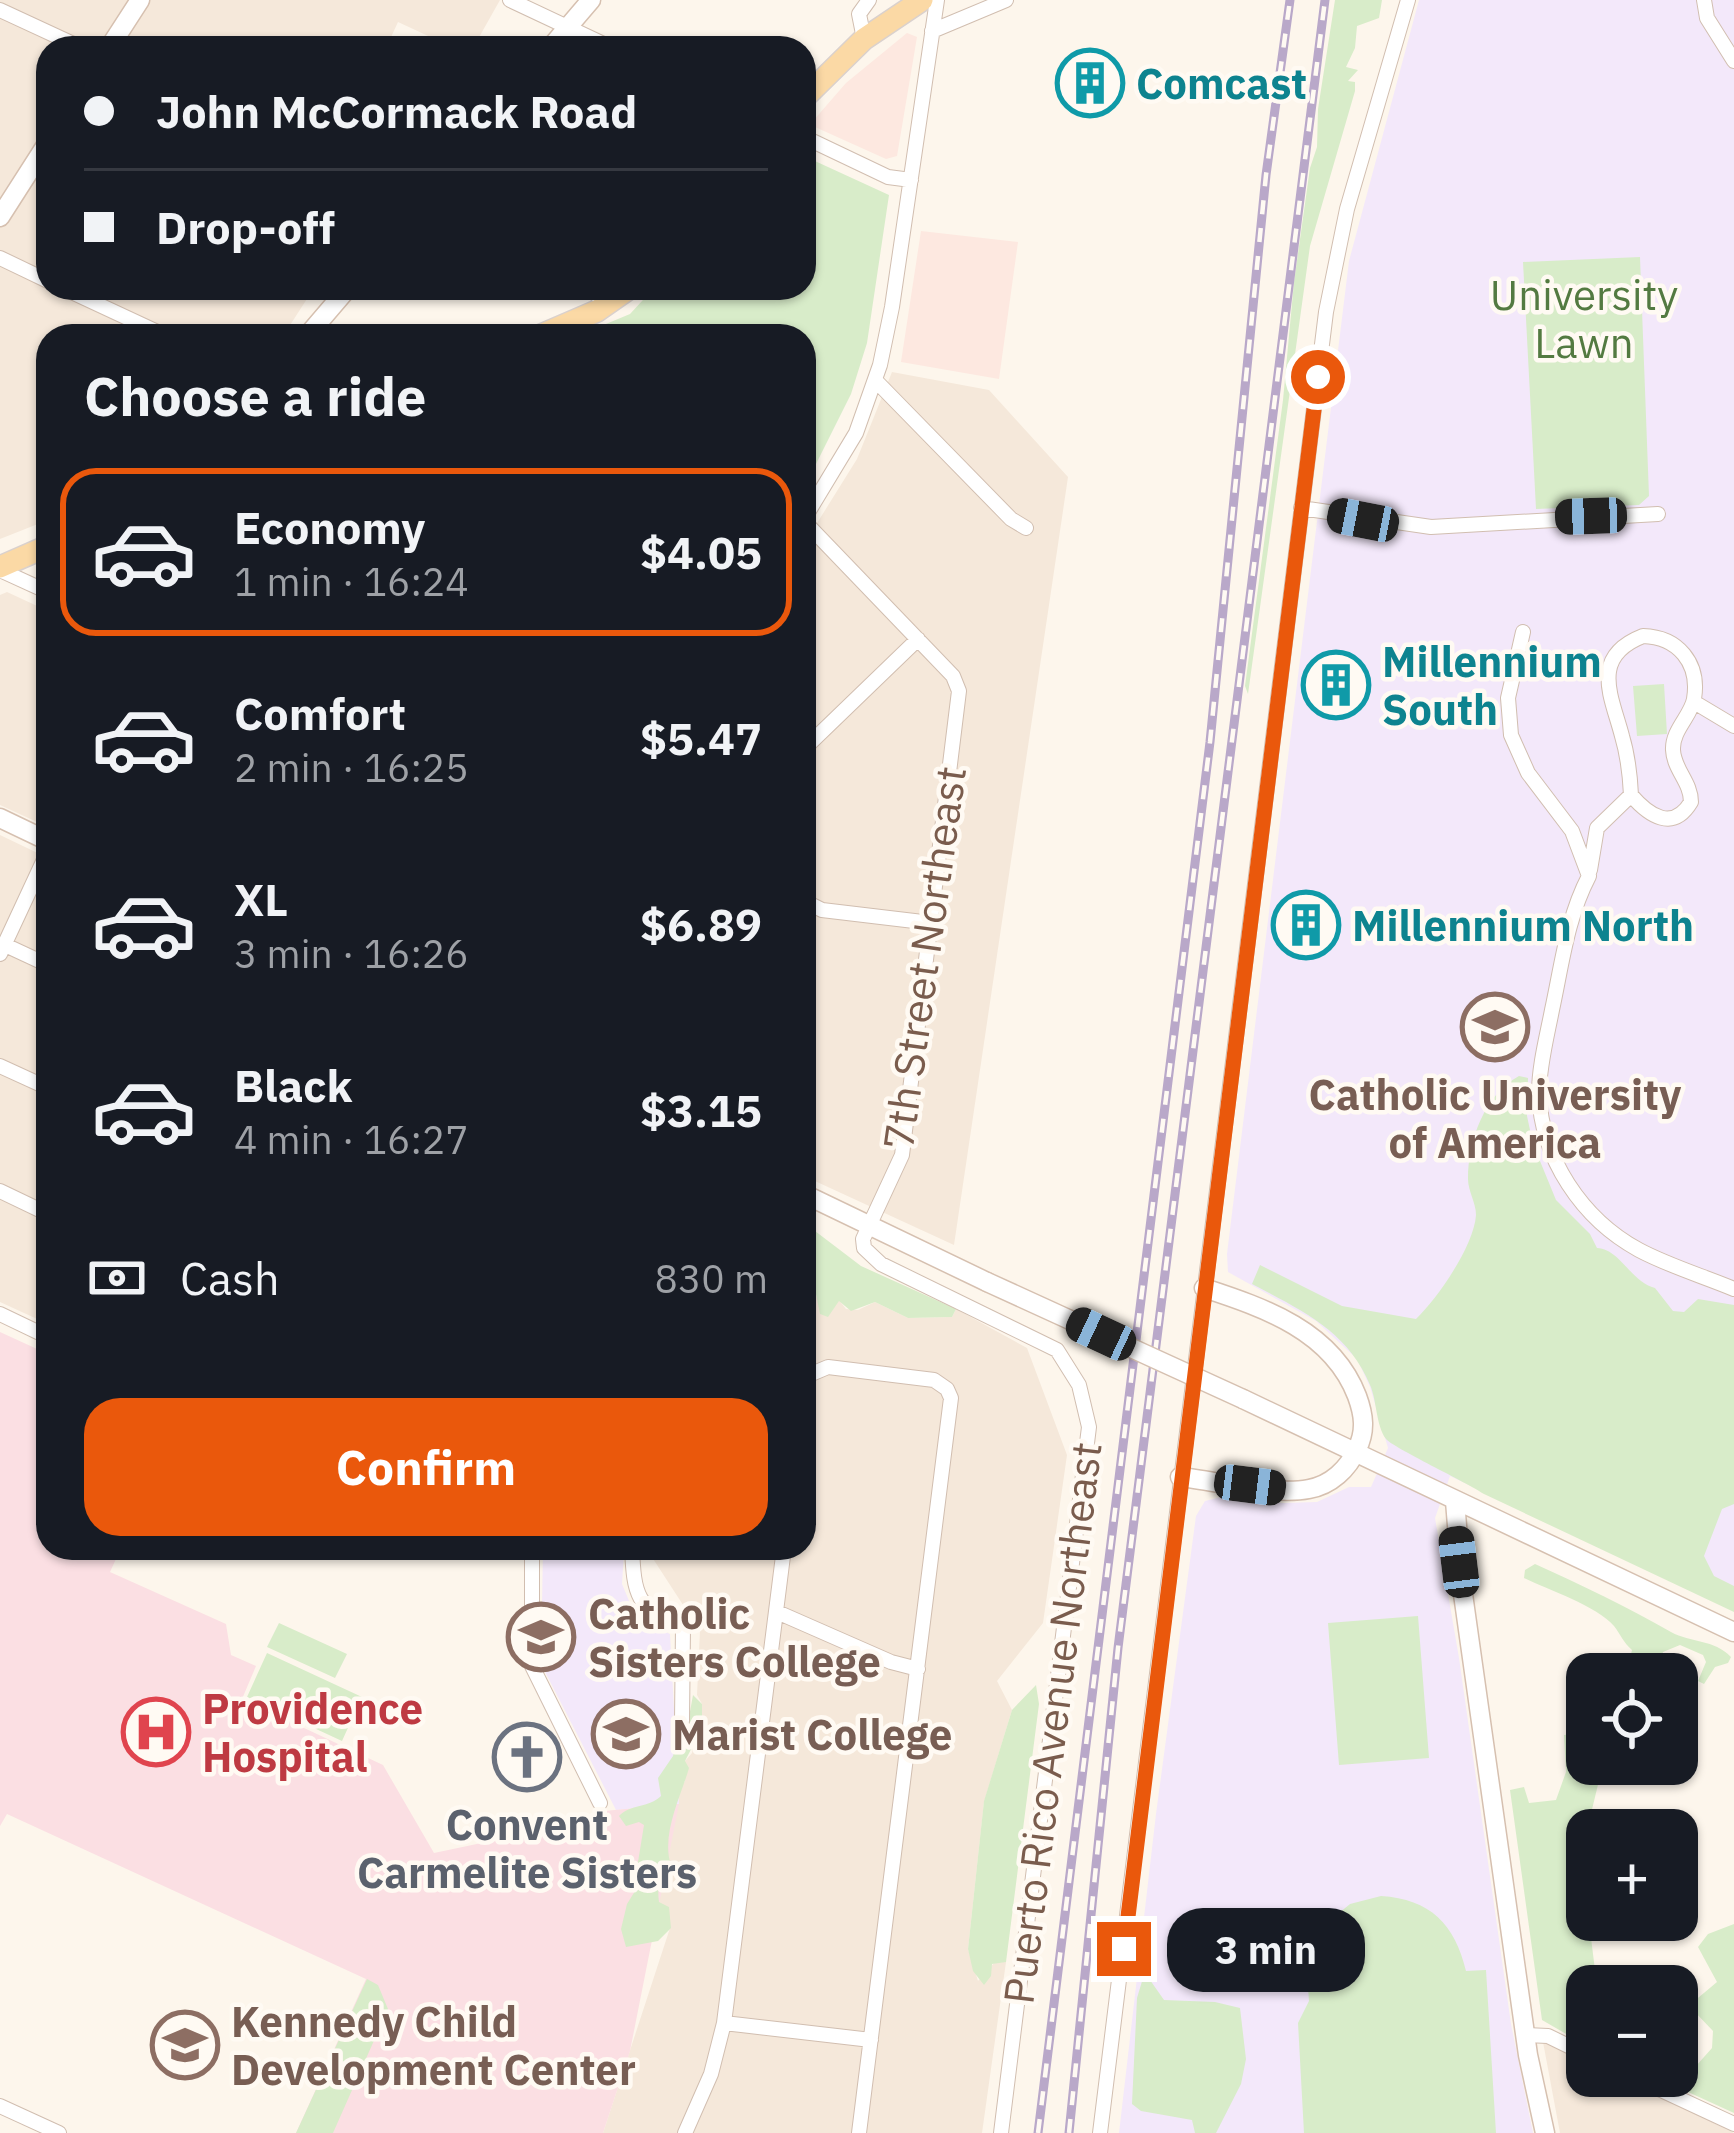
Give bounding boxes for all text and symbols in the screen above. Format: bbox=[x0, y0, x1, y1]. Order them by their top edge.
building icon: Comcast bbox=[1055, 48, 1125, 118]
place label: Comcast bbox=[1136, 56, 1307, 111]
text: John McCormack Road bbox=[156, 82, 637, 140]
text: Drop-off bbox=[156, 198, 335, 256]
park label: University Lawn bbox=[1490, 267, 1678, 370]
route start bbox=[1291, 350, 1345, 404]
text: Choose a ride bbox=[84, 361, 426, 431]
car bbox=[1324, 495, 1402, 545]
car bbox=[1554, 497, 1628, 535]
icon: car bbox=[90, 498, 198, 606]
text: Economy bbox=[234, 498, 425, 556]
text: $4.05 bbox=[640, 523, 762, 581]
text: 1 min · 16:24 bbox=[234, 556, 469, 607]
place label: Millennium South bbox=[1382, 634, 1602, 737]
building icon: Millennium South bbox=[1301, 650, 1371, 720]
icon: car bbox=[90, 684, 198, 792]
text: Comfort bbox=[234, 684, 406, 742]
text: $5.47 bbox=[640, 709, 762, 767]
text: 2 min · 16:25 bbox=[234, 742, 469, 793]
street label: 7th Street Northeast bbox=[870, 763, 978, 1153]
icon: car bbox=[90, 870, 198, 978]
text: XL bbox=[234, 870, 288, 928]
building icon: Millennium North bbox=[1271, 890, 1341, 960]
text: $6.89 bbox=[640, 895, 762, 953]
place label: Millennium North bbox=[1352, 898, 1694, 953]
text: 3 min · 16:26 bbox=[234, 928, 469, 979]
school or university icon: Catholic University of America bbox=[1460, 992, 1530, 1062]
icon: car bbox=[90, 1056, 198, 1164]
text: Black bbox=[234, 1056, 353, 1114]
place label: Catholic University of America bbox=[1309, 1067, 1682, 1170]
text: $3.15 bbox=[640, 1081, 762, 1139]
text: 4 min · 16:27 bbox=[234, 1114, 469, 1165]
icon: cash bbox=[84, 1245, 150, 1311]
text: Cash bbox=[180, 1249, 279, 1307]
text: 830 m bbox=[655, 1253, 768, 1304]
car bbox=[1061, 1302, 1141, 1366]
button: Confirm bbox=[84, 1398, 768, 1536]
street label: Puerto Rico Avenue Northeast bbox=[990, 1439, 1114, 2007]
car bbox=[1212, 1463, 1288, 1507]
car bbox=[1437, 1524, 1481, 1600]
place label: Catholic Sisters College bbox=[588, 1586, 881, 1689]
school or university icon: Catholic Sisters College bbox=[506, 1602, 576, 1672]
map controls bbox=[1566, 1653, 1698, 2097]
button: locate bbox=[1566, 1653, 1698, 1785]
place label: Providence Hospital bbox=[202, 1681, 423, 1784]
hospital icon: Providence Hospital bbox=[121, 1697, 191, 1767]
school or university icon: Marist College bbox=[591, 1699, 661, 1769]
place label: Marist College bbox=[672, 1707, 952, 1762]
church icon: Convent Carmelite Sisters bbox=[492, 1722, 562, 1792]
place label: Convent Carmelite Sisters bbox=[357, 1797, 697, 1900]
button: + bbox=[1566, 1809, 1698, 1941]
callout: 3 min bbox=[1166, 1907, 1364, 1991]
route end bbox=[1097, 1922, 1151, 1976]
text: 3 min bbox=[1215, 1924, 1317, 1975]
button: − bbox=[1566, 1965, 1698, 2097]
place label: Kennedy Child Development Center bbox=[231, 1994, 636, 2097]
school or university icon: Kennedy Child Development Center bbox=[150, 2010, 220, 2080]

